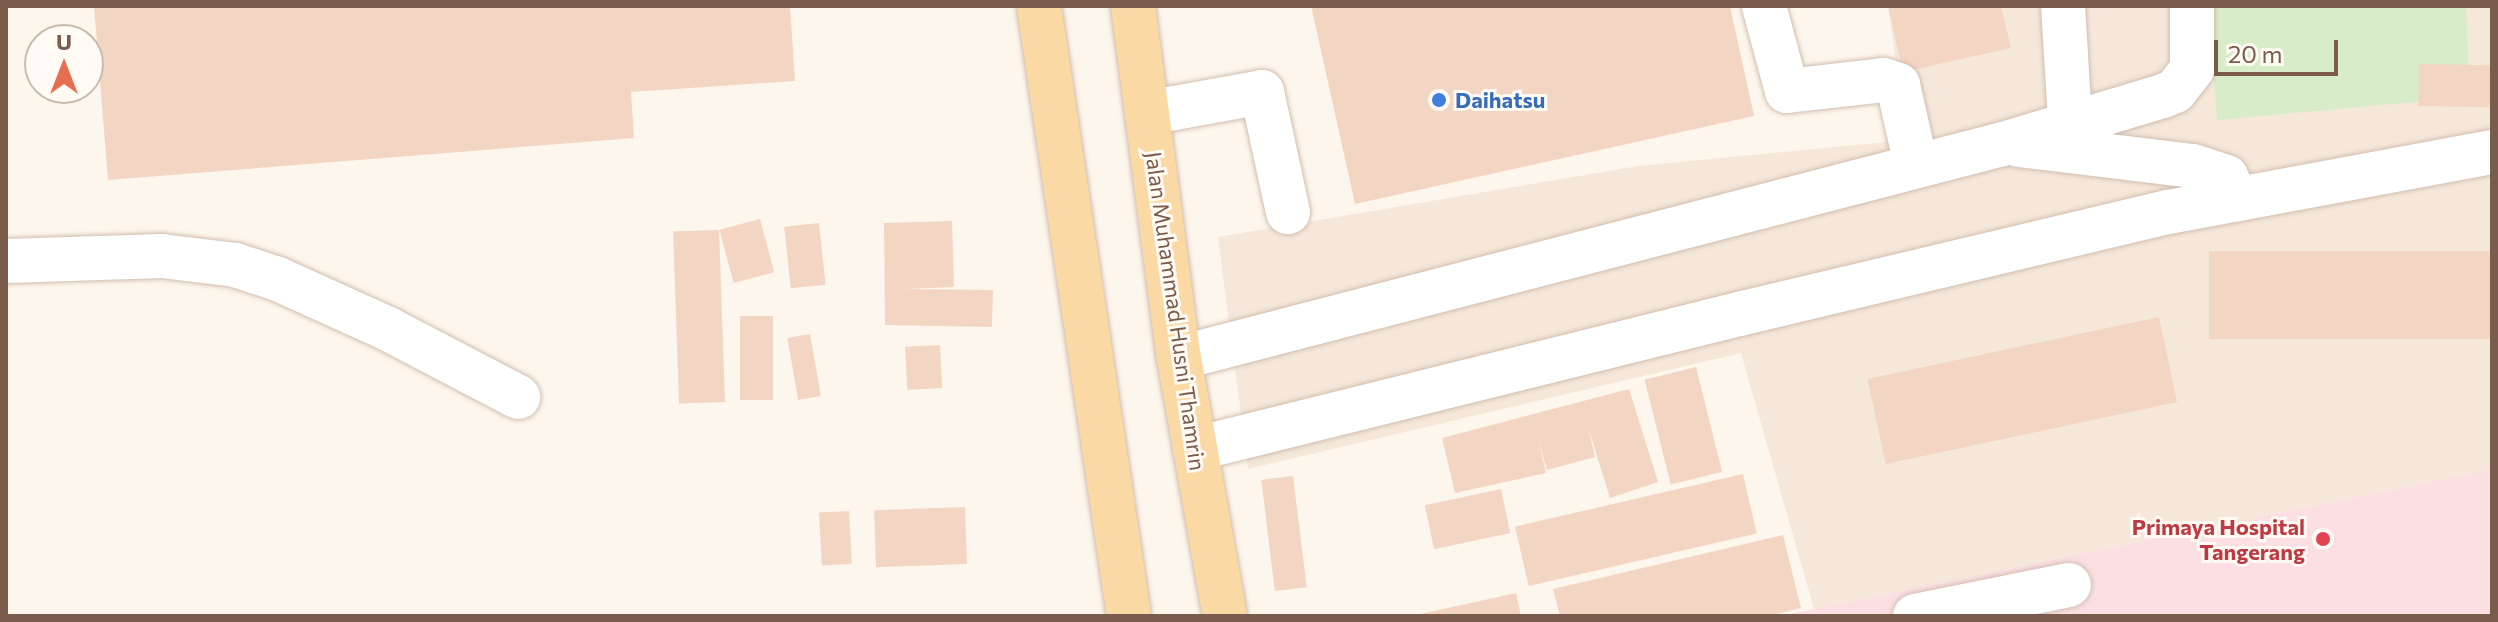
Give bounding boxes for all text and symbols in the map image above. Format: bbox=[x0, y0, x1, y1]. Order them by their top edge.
north arrow bbox=[24, 24, 104, 104]
scale bar bbox=[2218, 24, 2342, 74]
text: U bbox=[56, 28, 72, 55]
text: 20 m bbox=[2228, 39, 2282, 68]
place label: Daihatsu bbox=[1455, 87, 1545, 113]
marker: Daihatsu bbox=[1430, 91, 1448, 109]
street label: Jalan Muhammad Husni Thamrin bbox=[1141, 150, 1211, 472]
place label: Primaya Hospital Tangerang bbox=[2132, 513, 2305, 564]
marker: Primaya Hospital Tangerang bbox=[2312, 528, 2334, 550]

